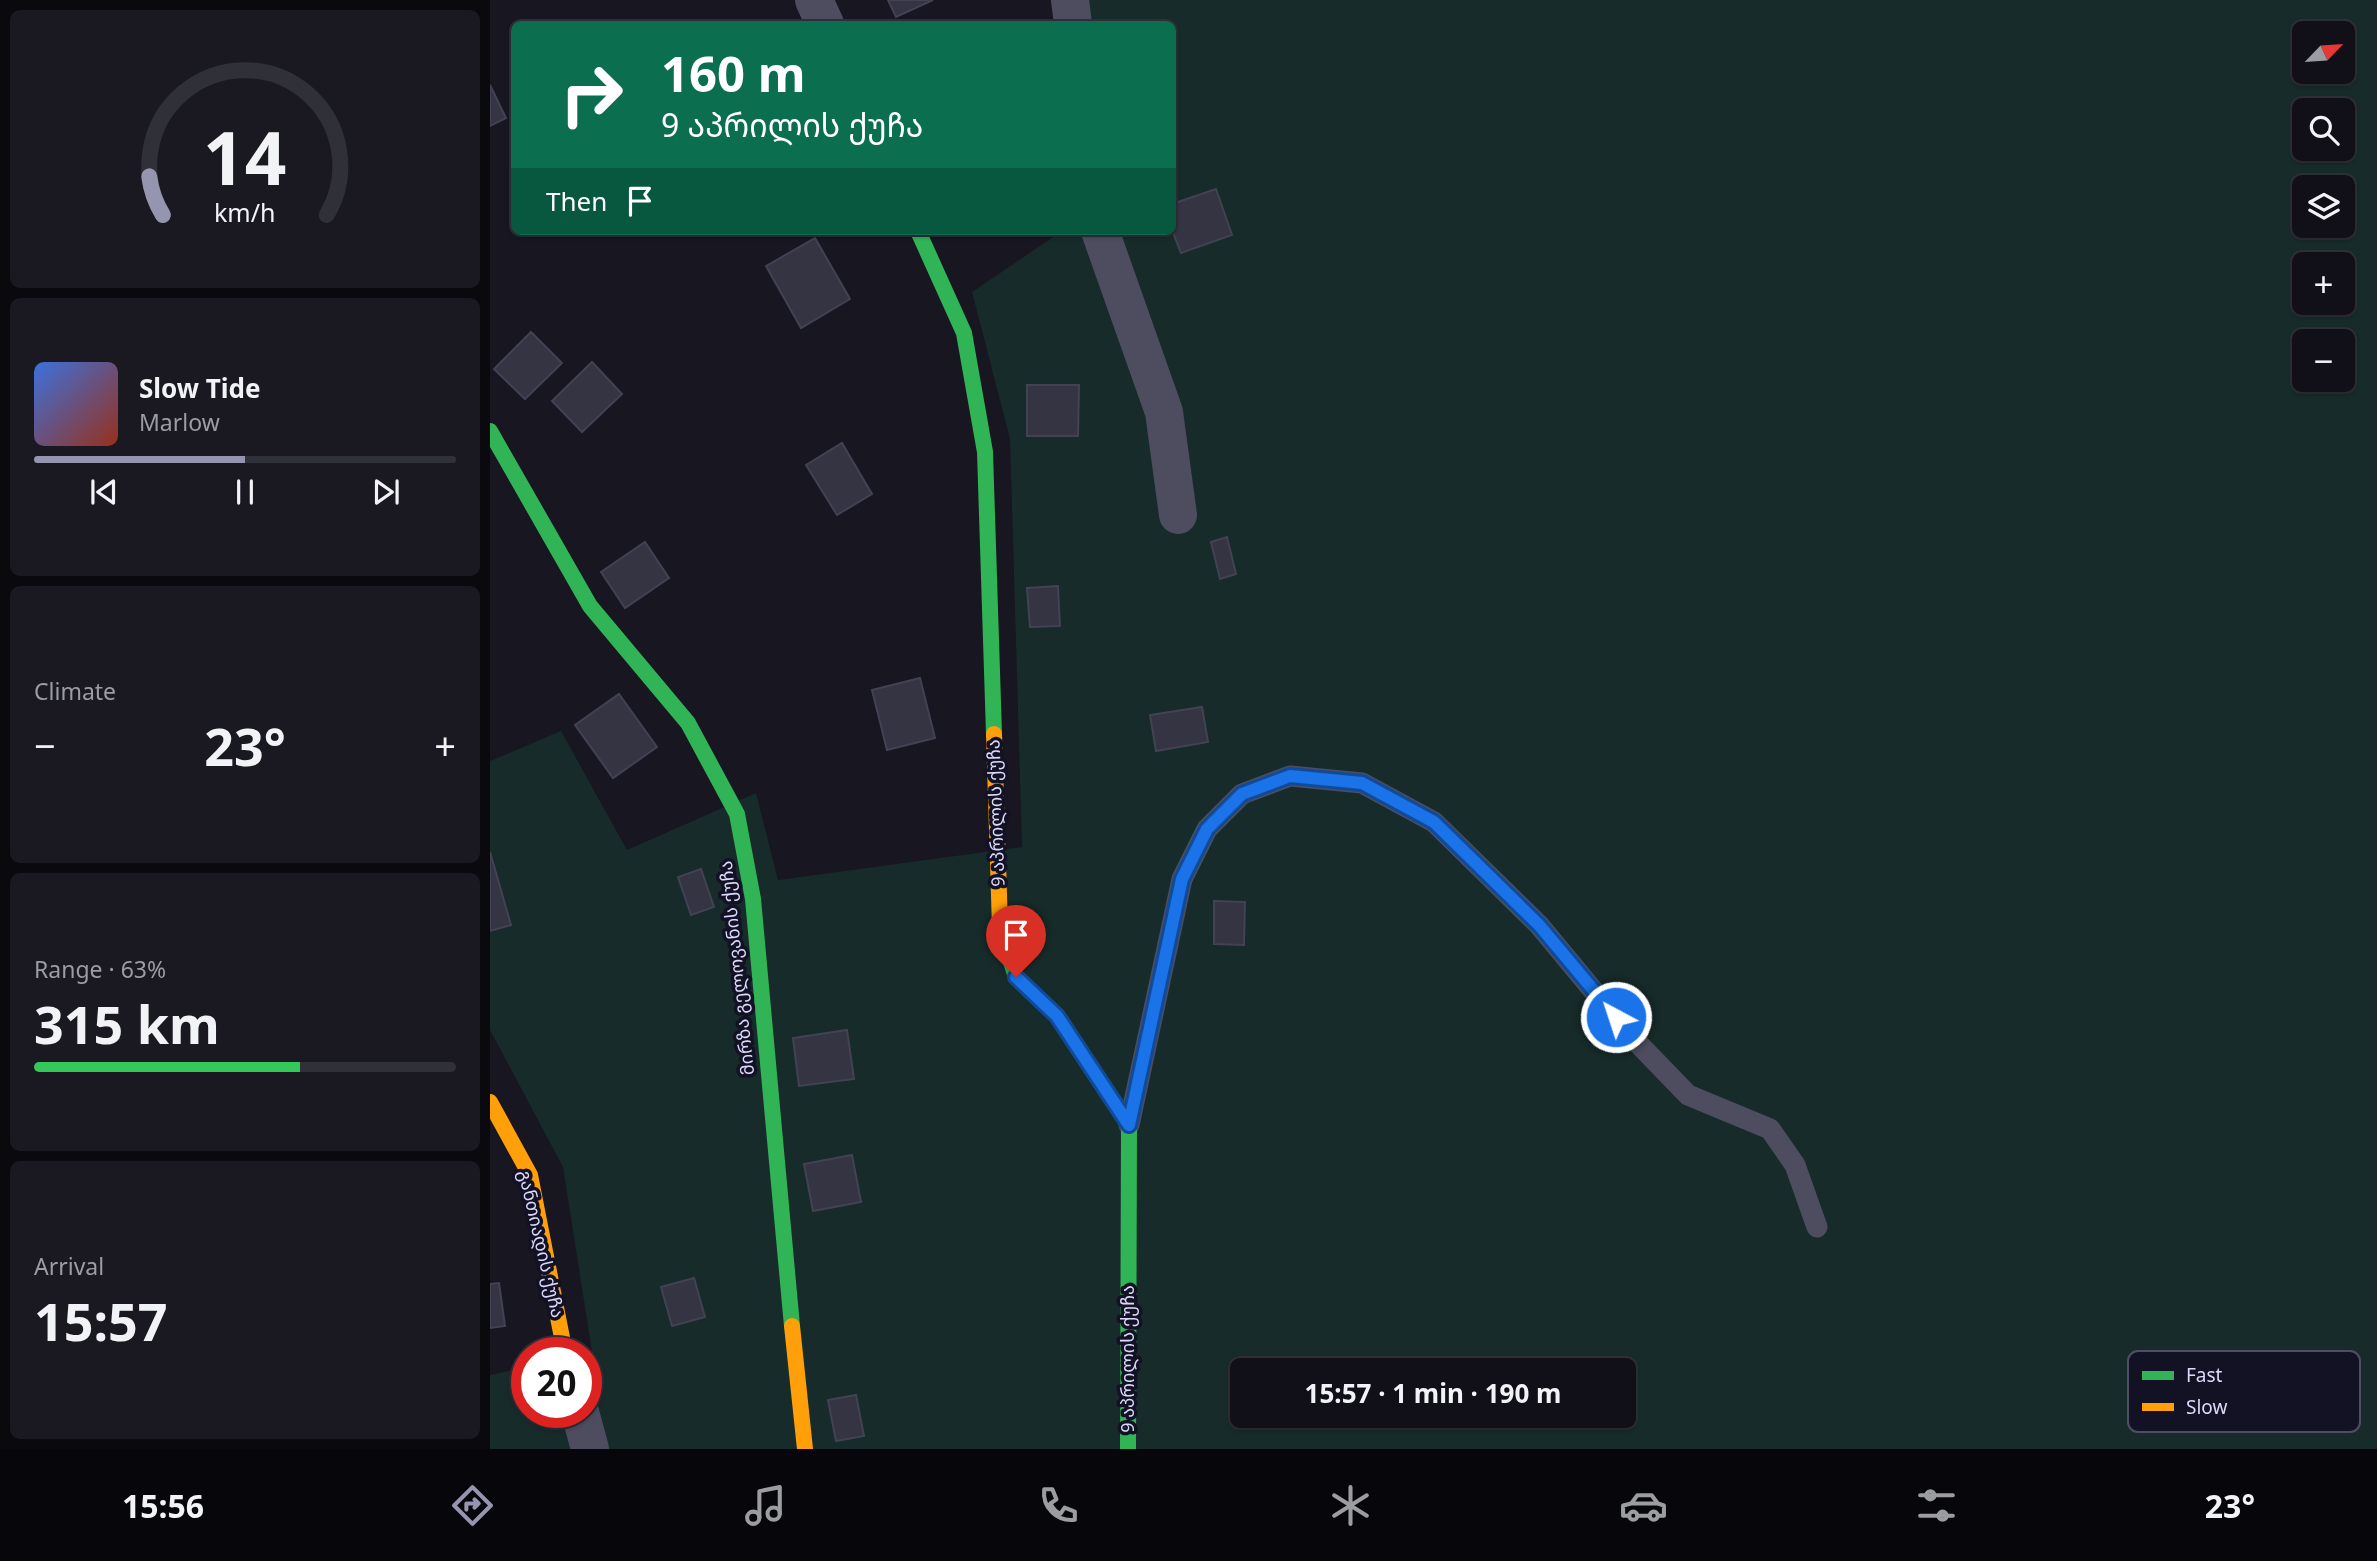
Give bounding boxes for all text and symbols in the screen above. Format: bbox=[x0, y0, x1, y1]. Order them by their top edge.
north arrow bbox=[2292, 21, 2356, 84]
map controls bbox=[2292, 21, 2355, 392]
text: 160 m bbox=[661, 40, 806, 106]
icon: right bbox=[546, 49, 637, 140]
button: search bbox=[2292, 98, 2355, 161]
text: 9 აპრილის ქუჩა bbox=[661, 103, 923, 146]
text: 14 bbox=[203, 107, 287, 206]
button: layers bbox=[2292, 175, 2355, 238]
icon: arrive bbox=[621, 182, 659, 220]
text: Then bbox=[546, 183, 607, 219]
text: km/h bbox=[214, 195, 276, 229]
button: + bbox=[2292, 252, 2355, 315]
button: − bbox=[2292, 329, 2355, 392]
text: Slow Tide bbox=[139, 370, 261, 406]
text: Marlow bbox=[139, 406, 220, 438]
icon: previous bbox=[85, 473, 123, 511]
icon: pause bbox=[226, 473, 264, 511]
icon: next bbox=[367, 473, 405, 511]
text: Climate bbox=[34, 675, 116, 707]
text: 23° bbox=[204, 710, 286, 781]
text: − bbox=[34, 719, 56, 771]
text: + bbox=[434, 719, 456, 771]
street label: 9 აპრილის ქუჩა bbox=[980, 739, 1010, 887]
street label: მირზა გელოვანის ქუჩა bbox=[713, 860, 759, 1076]
pin bbox=[986, 905, 1046, 977]
icon: arrive bbox=[997, 916, 1035, 954]
text: Range · 63% bbox=[34, 953, 166, 985]
position arrow bbox=[1579, 980, 1653, 1054]
text: 315 km bbox=[34, 988, 220, 1059]
street label: განთიადის ქუჩა bbox=[513, 1167, 571, 1320]
text: Arrival bbox=[34, 1250, 104, 1282]
text: 15:57 bbox=[34, 1285, 168, 1356]
street label: 9 აპრილის ქუჩა bbox=[1115, 1285, 1139, 1433]
speed limit sign: 20 bbox=[511, 1337, 602, 1428]
legend bbox=[2128, 1351, 2360, 1432]
text: Fast bbox=[2186, 1362, 2223, 1388]
text: 15:57 · 1 min · 190 m bbox=[1305, 1375, 1561, 1411]
text: Slow bbox=[2186, 1394, 2227, 1420]
icon: directions bbox=[448, 1481, 497, 1530]
icon: music bbox=[741, 1481, 790, 1530]
icon: phone bbox=[1034, 1481, 1083, 1530]
icon: climate bbox=[1326, 1481, 1375, 1530]
icon: car bbox=[1619, 1481, 1668, 1530]
icon: filters bbox=[1912, 1481, 1961, 1530]
text: 15:56 bbox=[122, 1484, 204, 1527]
text: 23° bbox=[2205, 1484, 2255, 1527]

